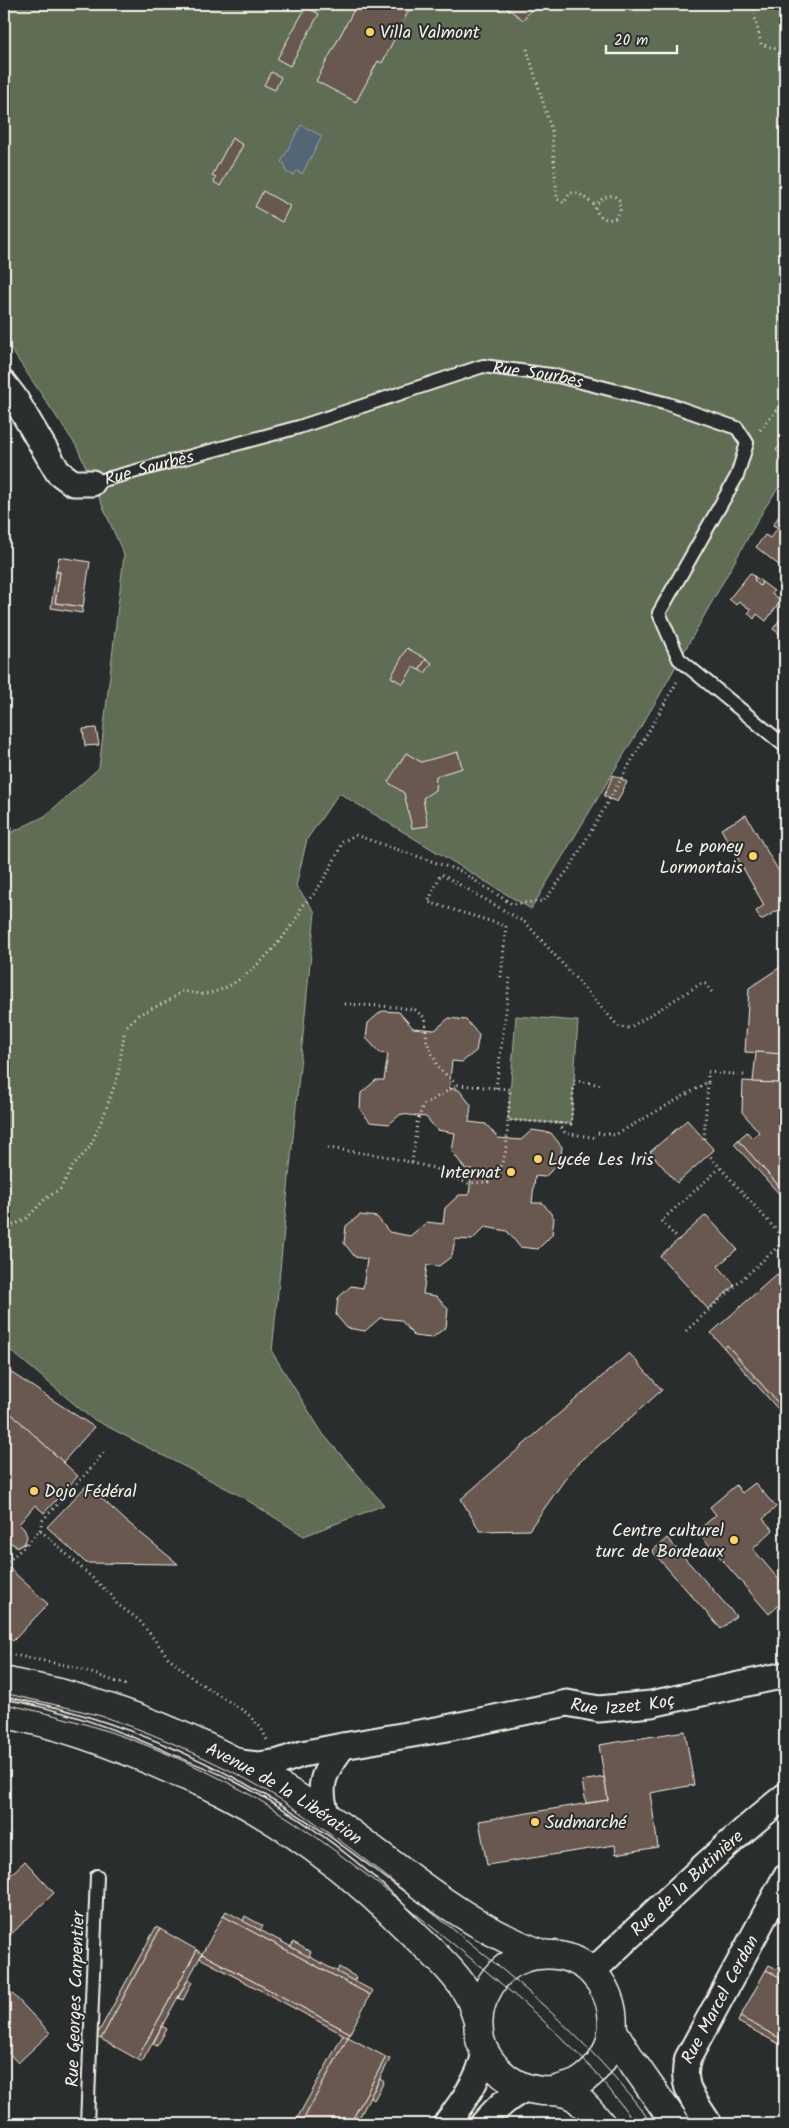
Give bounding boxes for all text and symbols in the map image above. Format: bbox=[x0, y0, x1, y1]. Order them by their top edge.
place label: Villa Valmont bbox=[380, 19, 481, 48]
scale bar bbox=[606, 22, 678, 54]
marker: Villa Valmont bbox=[364, 26, 376, 38]
text: 20 m bbox=[614, 29, 648, 53]
street label: Rue Sourbès bbox=[491, 354, 587, 398]
street label: Rue Sourbès bbox=[101, 443, 198, 495]
place label: Le poney Lormontais bbox=[660, 833, 744, 883]
marker: Le poney Lormontais bbox=[747, 850, 759, 862]
place label: Lycée Les Iris bbox=[548, 1146, 654, 1175]
marker: Lycée Les Iris bbox=[532, 1153, 544, 1165]
place label: Internat bbox=[440, 1159, 502, 1188]
marker: Internat bbox=[505, 1166, 517, 1178]
place label: Dojo Fédéral bbox=[44, 1478, 137, 1507]
marker: Dojo Fédéral bbox=[28, 1485, 40, 1497]
place label: Centre culturel turc de Bordeaux bbox=[595, 1517, 725, 1567]
marker: Centre culturel turc de Bordeaux bbox=[728, 1534, 740, 1546]
street label: Rue Izzet Koç bbox=[568, 1686, 678, 1725]
street label: Avenue de la Libération bbox=[200, 1736, 368, 1853]
place label: Sudmarché bbox=[545, 1809, 628, 1838]
marker: Sudmarché bbox=[529, 1816, 541, 1828]
street label: Rue de la Butinière bbox=[624, 1824, 751, 1944]
street label: Rue Georges Carpentier bbox=[59, 1910, 94, 2088]
street label: Rue Marcel Cerdan bbox=[674, 1930, 768, 2070]

